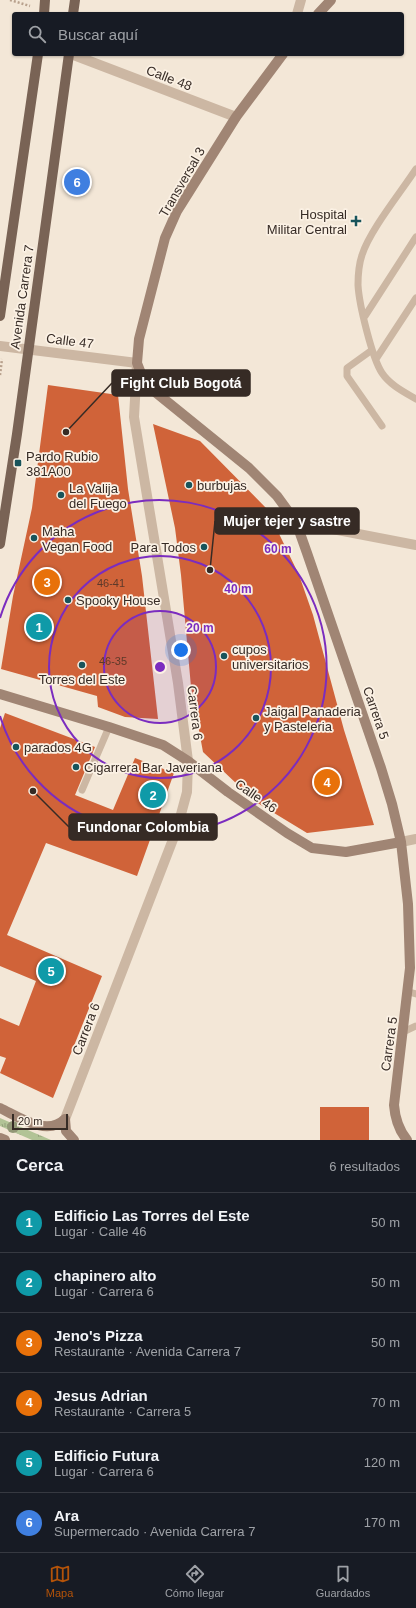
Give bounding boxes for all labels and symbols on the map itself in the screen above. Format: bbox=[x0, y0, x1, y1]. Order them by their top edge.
street label: Calle 48 bbox=[144, 62, 194, 94]
street label: Transversal 3 bbox=[156, 144, 208, 220]
pin: 6 bbox=[64, 167, 90, 197]
place label: Hospital Militar Central bbox=[267, 207, 347, 237]
marker: Hospital Militar Central bbox=[350, 215, 362, 227]
street label: Avenida Carrera 7 bbox=[7, 244, 37, 350]
street label: Calle 47 bbox=[45, 331, 95, 351]
callout: Fight Club Bogotá bbox=[112, 370, 250, 396]
text: Fight Club Bogotá bbox=[120, 375, 242, 391]
place label: Pardo Rubio 381A00 bbox=[26, 449, 98, 479]
marker: Pardo Rubio 381A00 bbox=[13, 458, 23, 468]
place label: burbujas bbox=[197, 478, 247, 493]
marker: burbujas bbox=[184, 480, 194, 490]
place label: La Valija del Fuego bbox=[69, 481, 127, 511]
marker: La Valija del Fuego bbox=[56, 490, 66, 500]
callout: Mujer tejer y sastre bbox=[215, 508, 359, 534]
text: Mujer tejer y sastre bbox=[223, 513, 351, 529]
place label: Maha Vegan Food bbox=[42, 524, 112, 554]
marker: Maha Vegan Food bbox=[29, 533, 39, 543]
place label: Para Todos bbox=[130, 540, 196, 555]
marker: Para Todos bbox=[199, 542, 209, 552]
text: 60 m bbox=[264, 542, 292, 556]
pin: 3 bbox=[34, 567, 60, 597]
house number: 46-41 bbox=[97, 577, 125, 589]
text: 40 m bbox=[224, 582, 252, 596]
place label: Spooky House bbox=[76, 593, 161, 608]
marker: Spooky House bbox=[63, 595, 73, 605]
pin: 1 bbox=[26, 612, 52, 642]
text: 20 m bbox=[186, 621, 214, 635]
your location bbox=[171, 640, 191, 660]
place label: cupos universitarios bbox=[232, 642, 309, 672]
marker: cupos universitarios bbox=[219, 651, 229, 661]
house number: 46-35 bbox=[99, 655, 127, 667]
marker: Torres del Este bbox=[77, 660, 87, 670]
centre of rings bbox=[153, 660, 167, 674]
place label: Torres del Este bbox=[39, 672, 125, 687]
street label: Carrera 6 bbox=[184, 685, 206, 741]
street label: Carrera 5 bbox=[360, 685, 392, 741]
place label: Jaigal Panaderia y Pasteleria bbox=[264, 704, 362, 734]
marker: Jaigal Panaderia y Pasteleria bbox=[251, 713, 261, 723]
place label: parados 4G bbox=[24, 740, 92, 755]
marker: parados 4G bbox=[11, 742, 21, 752]
place label: Cigarrera Bar Javeriana bbox=[84, 760, 223, 775]
marker: Cigarrera Bar Javeriana bbox=[71, 762, 81, 772]
pin: 4 bbox=[314, 767, 340, 797]
street label: Calle 46 bbox=[232, 776, 280, 816]
pin: 2 bbox=[140, 780, 166, 810]
callout: Fundonar Colombia bbox=[69, 814, 217, 840]
text: Fundonar Colombia bbox=[77, 819, 209, 835]
pin: 5 bbox=[38, 956, 64, 986]
street label: Carrera 6 bbox=[69, 1001, 103, 1057]
street label: Carrera 5 bbox=[378, 1016, 400, 1072]
scale bar bbox=[12, 1112, 68, 1131]

